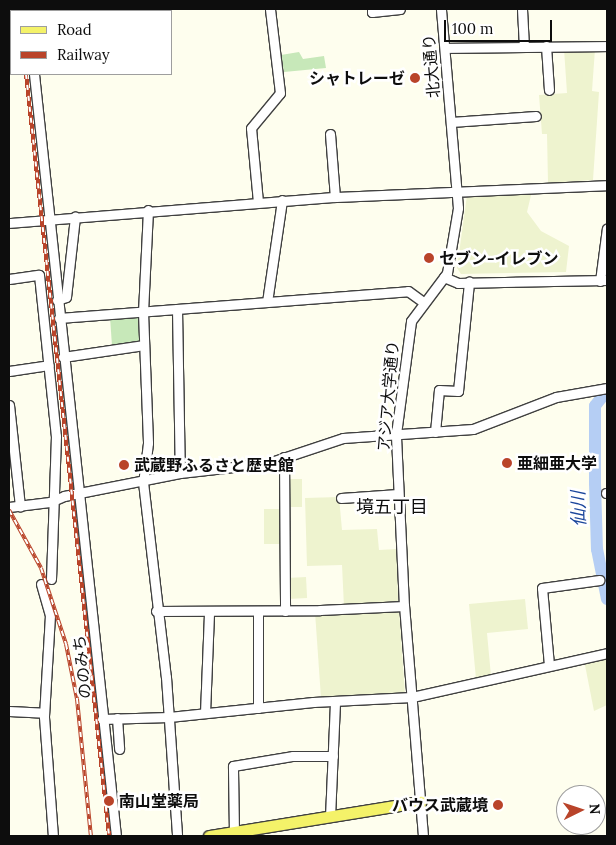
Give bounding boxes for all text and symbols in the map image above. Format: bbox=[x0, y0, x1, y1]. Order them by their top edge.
legend bbox=[10, 10, 172, 75]
scale bar bbox=[446, 10, 554, 42]
text: 100 m bbox=[452, 19, 493, 38]
text: Road bbox=[57, 20, 92, 39]
street label: 北大通り bbox=[419, 33, 443, 99]
text: Railway bbox=[57, 45, 110, 64]
place label: シャトレーゼ bbox=[309, 68, 405, 88]
marker: シャトレーゼ bbox=[409, 72, 421, 84]
place label: セブン-イレブン bbox=[439, 248, 559, 268]
marker: セブン-イレブン bbox=[423, 252, 435, 264]
street label: アジア大学通り bbox=[374, 339, 402, 453]
place label: 亜細亜大学 bbox=[517, 453, 597, 473]
place label: 武蔵野ふるさと歴史館 bbox=[134, 455, 294, 475]
marker: 亜細亜大学 bbox=[501, 457, 513, 469]
marker: 武蔵野ふるさと歴史館 bbox=[118, 459, 130, 471]
water label: 仙川 bbox=[568, 491, 590, 527]
district label: 境五丁目 bbox=[356, 496, 428, 518]
street label: ののみち bbox=[69, 634, 95, 700]
north arrow bbox=[556, 785, 606, 835]
place label: 南山堂薬局 bbox=[119, 791, 199, 811]
marker: 南山堂薬局 bbox=[103, 795, 115, 807]
place label: バウス武蔵境 bbox=[392, 795, 488, 815]
marker: バウス武蔵境 bbox=[492, 799, 504, 811]
text: N bbox=[586, 803, 604, 815]

